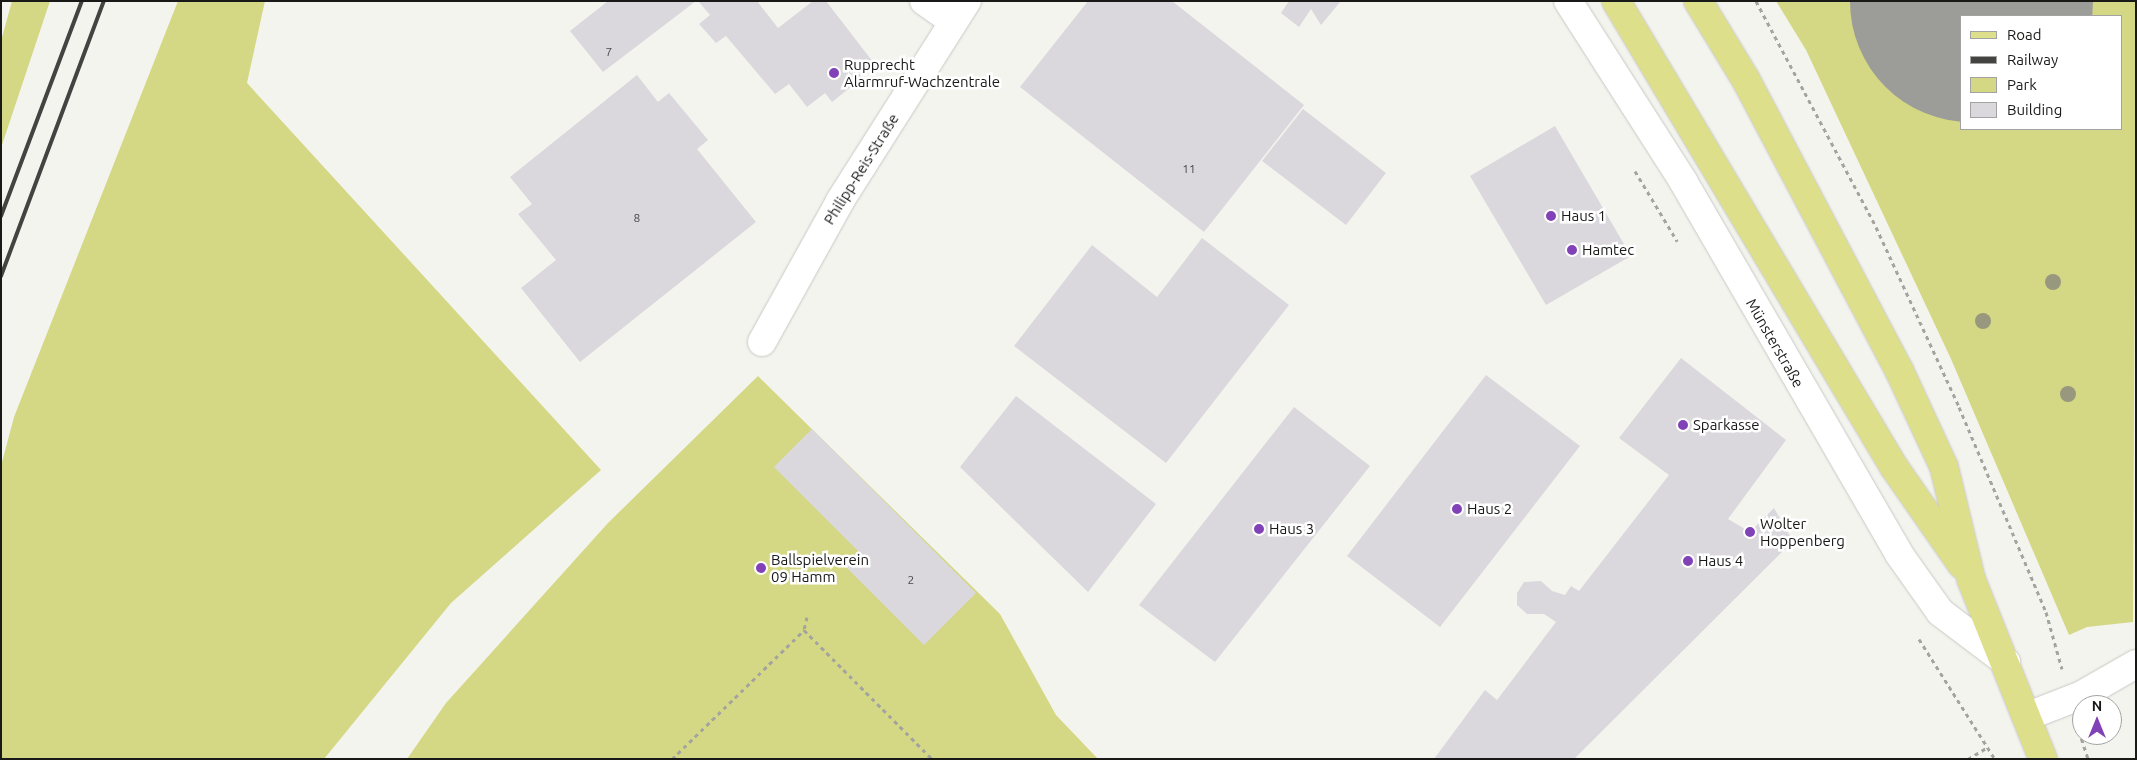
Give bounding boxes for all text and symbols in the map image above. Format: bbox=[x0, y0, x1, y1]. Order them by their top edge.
legend bbox=[1960, 15, 2122, 130]
text: Road bbox=[2007, 26, 2042, 43]
house number: 7 bbox=[606, 45, 612, 59]
text: Railway bbox=[2007, 51, 2058, 68]
place label: Rupprecht Alarmruf-Wachzentrale bbox=[844, 55, 1000, 90]
marker: Rupprecht Alarmruf-Wachzentrale bbox=[828, 67, 840, 79]
text: Park bbox=[2007, 76, 2037, 93]
text: Building bbox=[2007, 101, 2062, 118]
street label: Philipp-Reis-Straße bbox=[820, 110, 902, 228]
house number: 11 bbox=[1182, 162, 1196, 176]
place label: Haus 1 bbox=[1561, 207, 1606, 225]
marker: Haus 1 bbox=[1545, 210, 1557, 222]
house number: 8 bbox=[634, 211, 640, 225]
place label: Hamtec bbox=[1582, 241, 1634, 259]
marker: Hamtec bbox=[1566, 244, 1578, 256]
street label: Münsterstraße bbox=[1742, 295, 1808, 391]
place label: Sparkasse bbox=[1693, 416, 1760, 434]
marker: Sparkasse bbox=[1677, 419, 1689, 431]
place label: Haus 2 bbox=[1467, 500, 1512, 518]
marker: Haus 2 bbox=[1451, 503, 1463, 515]
place label: Wolter Hoppenberg bbox=[1760, 514, 1845, 549]
place label: Haus 3 bbox=[1269, 520, 1314, 538]
marker: Haus 3 bbox=[1253, 523, 1265, 535]
marker: Wolter Hoppenberg bbox=[1744, 526, 1756, 538]
place label: Ballspielverein 09 Hamm bbox=[771, 550, 869, 585]
place label: Haus 4 bbox=[1698, 552, 1743, 570]
marker: Haus 4 bbox=[1682, 555, 1694, 567]
marker: Ballspielverein 09 Hamm bbox=[755, 562, 767, 574]
house number: 2 bbox=[908, 573, 914, 587]
north arrow bbox=[2072, 695, 2122, 745]
text: N bbox=[2092, 698, 2102, 714]

